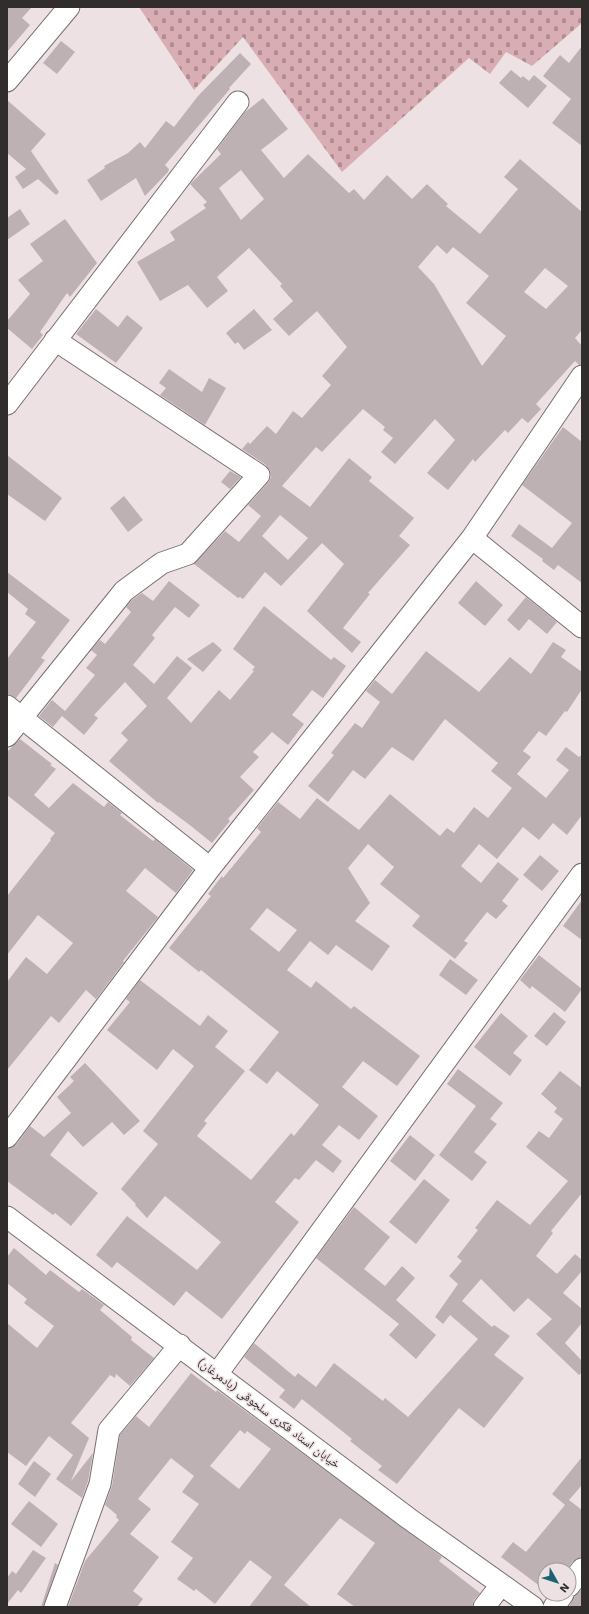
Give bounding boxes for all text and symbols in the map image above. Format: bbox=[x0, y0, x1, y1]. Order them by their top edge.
street label: خیابان استاد فکری سلجوقی (بادمرغان) bbox=[195, 1355, 343, 1472]
north arrow bbox=[537, 1562, 577, 1602]
text: N bbox=[557, 1581, 572, 1595]

